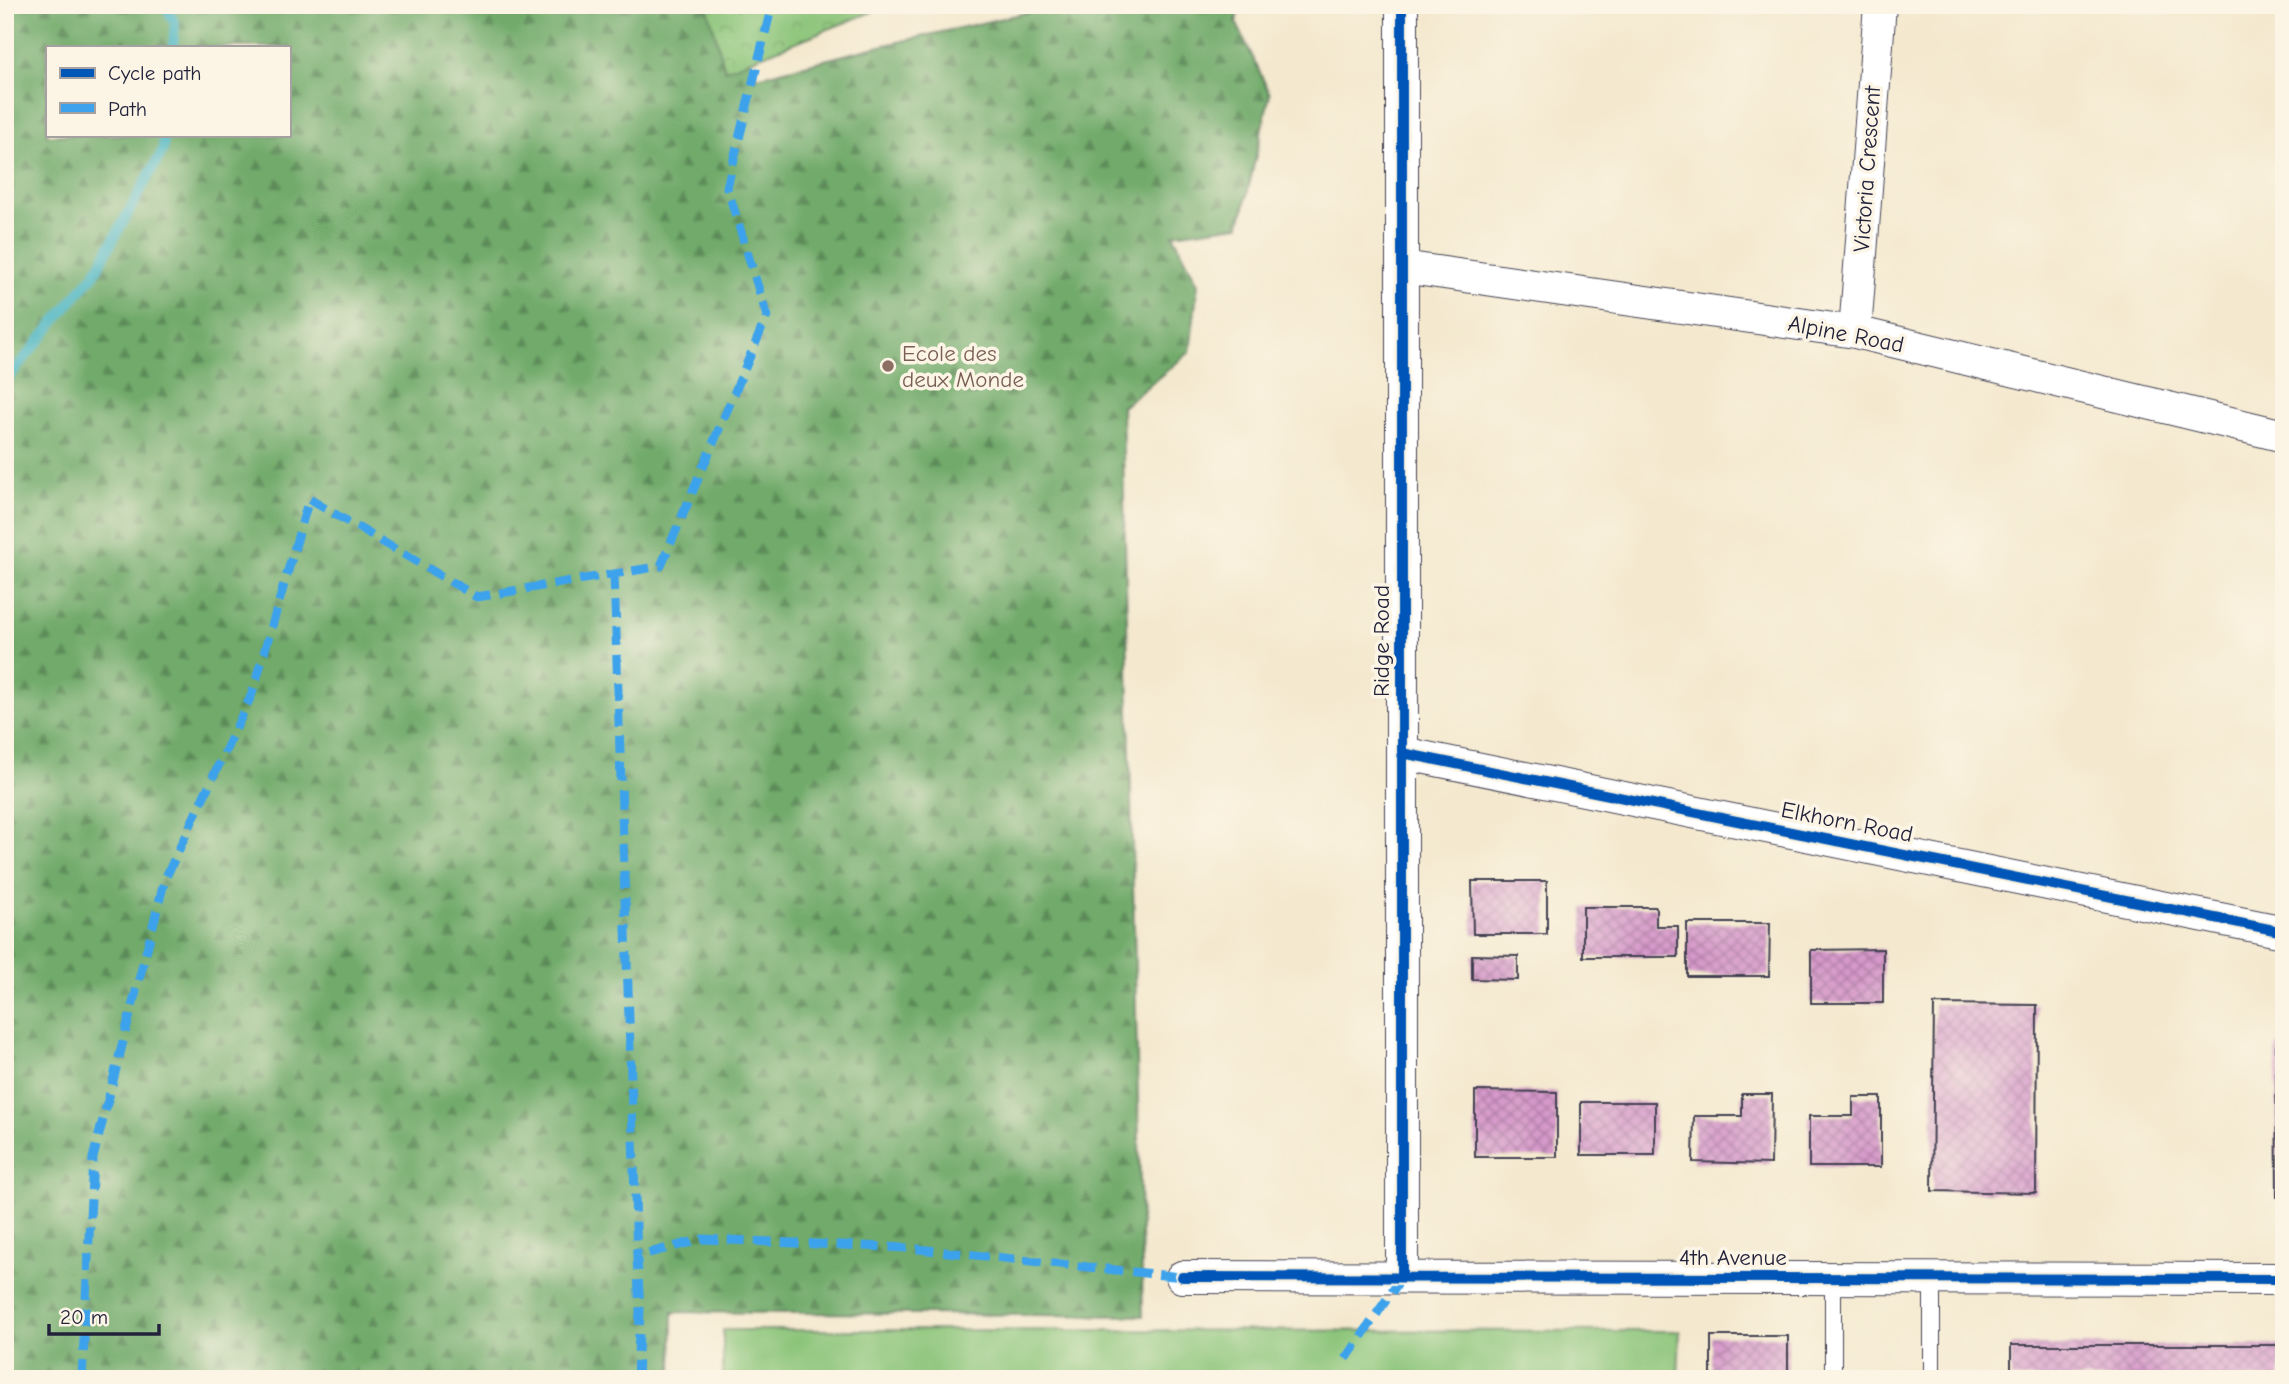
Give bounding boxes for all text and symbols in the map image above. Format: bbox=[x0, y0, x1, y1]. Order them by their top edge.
legend bbox=[46, 46, 290, 136]
text: Cycle path bbox=[108, 61, 201, 85]
street label: Victoria Crescent bbox=[1848, 84, 1886, 253]
text: Path bbox=[108, 97, 147, 121]
street label: Alpine Road bbox=[1786, 310, 1906, 358]
place label: Ecole des deux Monde bbox=[902, 340, 1024, 393]
marker: Ecole des deux Monde bbox=[880, 358, 896, 374]
street label: Ridge Road bbox=[1368, 585, 1395, 697]
street label: Elkhorn Road bbox=[1779, 796, 1915, 848]
street label: 4th Avenue bbox=[1679, 1244, 1787, 1271]
scale bar bbox=[49, 1293, 159, 1337]
text: 20 m bbox=[60, 1305, 108, 1329]

